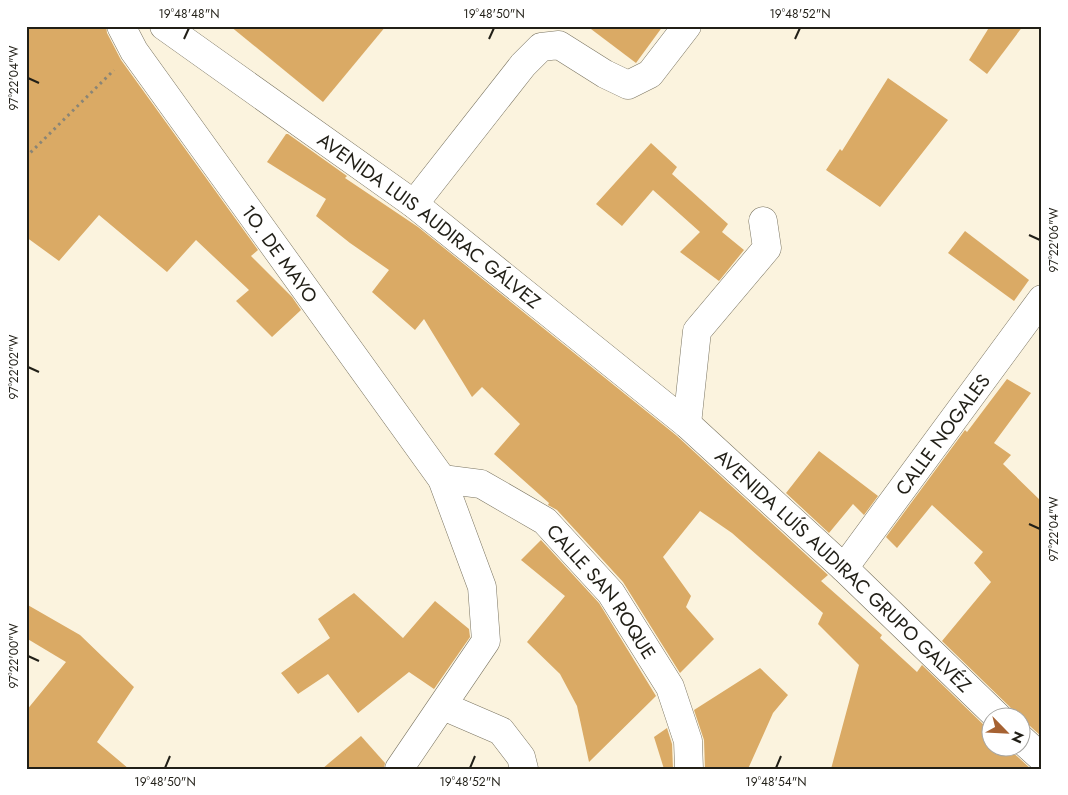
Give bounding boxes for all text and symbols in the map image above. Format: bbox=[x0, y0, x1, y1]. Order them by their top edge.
text: 19°48'48"N bbox=[158, 5, 220, 23]
text: 19°48'50"N bbox=[463, 5, 525, 23]
text: 19°48'52"N bbox=[769, 5, 831, 23]
text: 97°22'04"W bbox=[5, 45, 23, 110]
street label: AVENIDA LUIS AUDIRAC GÁLVEZ bbox=[312, 126, 546, 315]
street label: 1O. DE MAYO bbox=[235, 200, 324, 309]
text: 97°22'06"W bbox=[1045, 207, 1063, 272]
text: 97°22'02"W bbox=[5, 335, 23, 399]
street label: CALLE NOGALES bbox=[889, 368, 996, 501]
street label: AVENIDA LUÍS AUDIRAC GRUPO GALVÉZ bbox=[709, 443, 977, 698]
text: 97°22'04"W bbox=[1045, 496, 1063, 561]
street label: CALLE SAN ROQUE bbox=[540, 518, 662, 664]
text: 97°22'00"W bbox=[5, 623, 23, 689]
north arrow bbox=[980, 708, 1030, 758]
text: N bbox=[1006, 728, 1029, 746]
text: 19°48'50"N bbox=[134, 773, 196, 791]
text: 19°48'52"N bbox=[439, 773, 501, 791]
text: 19°48'54"N bbox=[745, 773, 807, 791]

